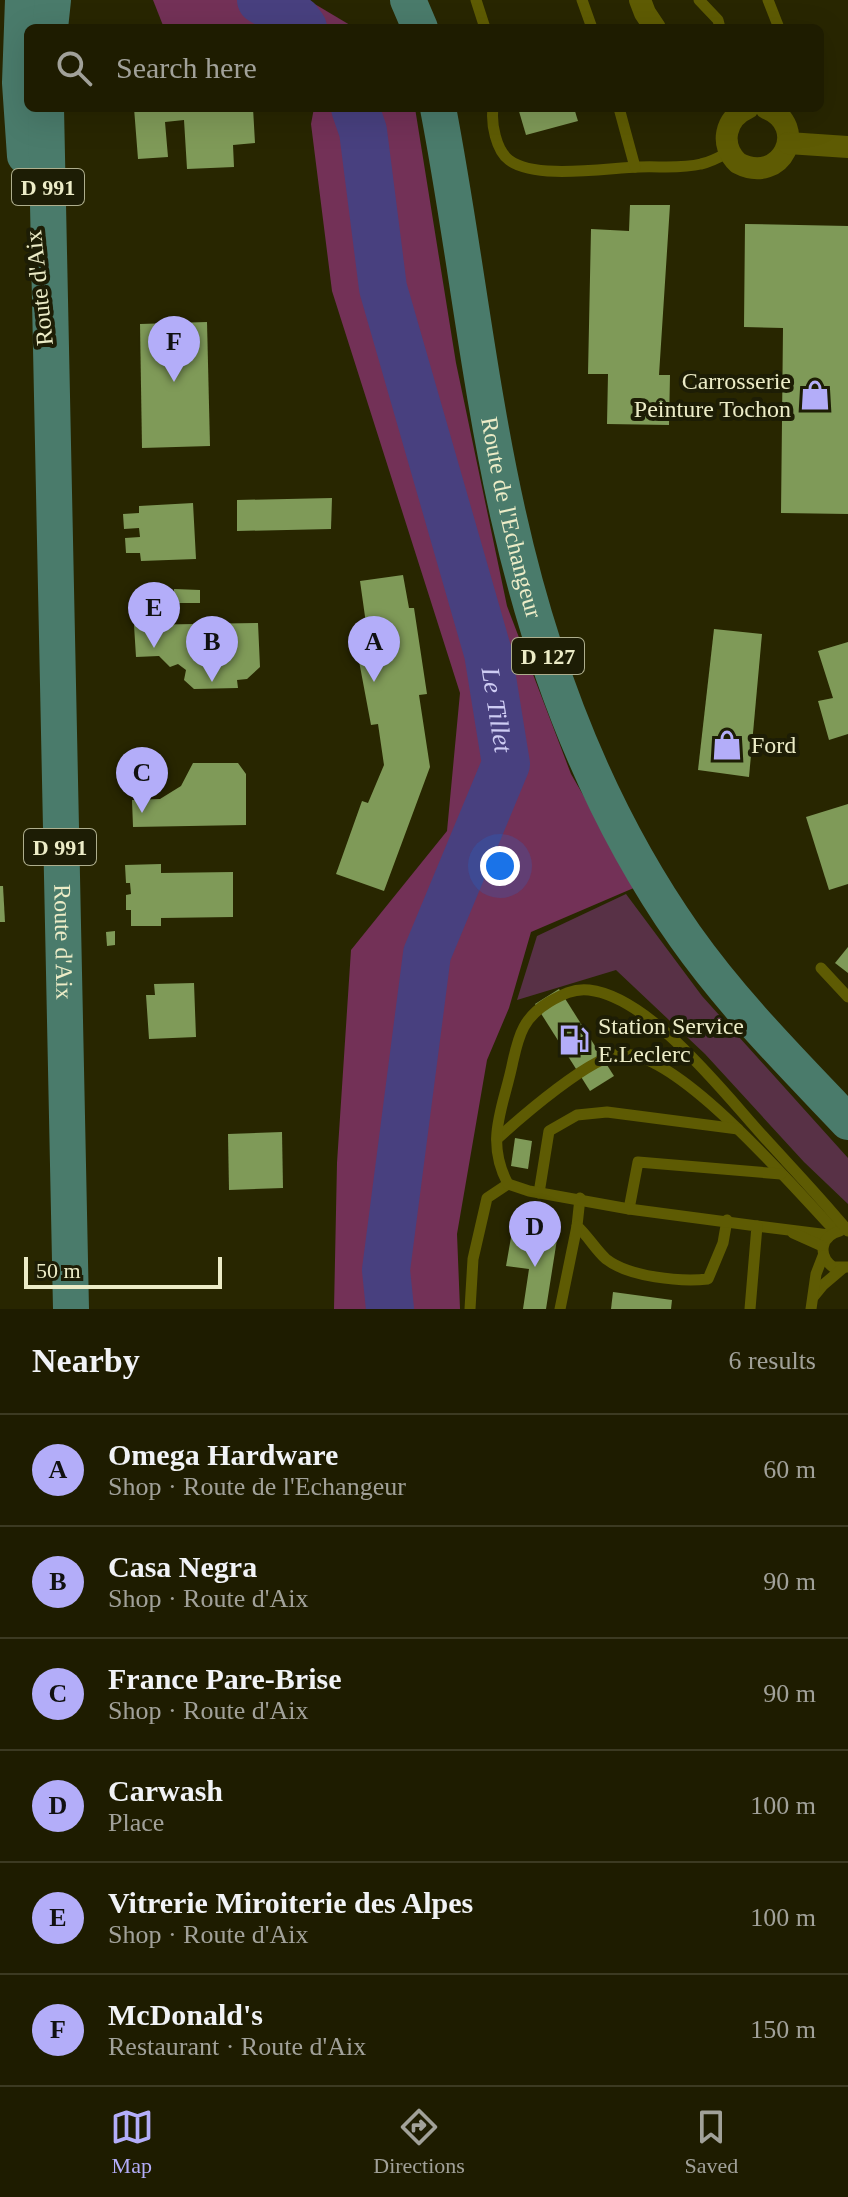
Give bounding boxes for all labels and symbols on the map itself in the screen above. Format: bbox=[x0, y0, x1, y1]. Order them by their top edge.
road number: D 991 bbox=[12, 169, 84, 205]
street label: Route d'Aix bbox=[20, 229, 58, 347]
pin: F bbox=[148, 316, 200, 382]
place label: Carrosserie Peinture Tochon bbox=[634, 368, 791, 422]
shop icon: Carrosserie Peinture Tochon bbox=[798, 378, 832, 412]
street label: Route de l'Echangeur bbox=[476, 415, 547, 621]
pin: E bbox=[128, 582, 180, 648]
pin: B bbox=[186, 616, 238, 682]
pin: A bbox=[348, 616, 400, 682]
road number: D 127 bbox=[512, 638, 584, 674]
water label: Le Tillet bbox=[475, 664, 518, 755]
shop icon: Ford bbox=[710, 728, 744, 762]
place label: Ford bbox=[751, 732, 796, 758]
pin: C bbox=[116, 747, 168, 813]
road number: D 991 bbox=[24, 829, 96, 865]
your location bbox=[480, 846, 520, 886]
street label: Route d'Aix bbox=[49, 884, 78, 1000]
place label: Station Service E.Leclerc bbox=[598, 1013, 744, 1067]
fuel station icon: Station Service E.Leclerc bbox=[557, 1023, 591, 1057]
pin: D bbox=[509, 1201, 561, 1267]
scale bar bbox=[24, 1253, 222, 1289]

